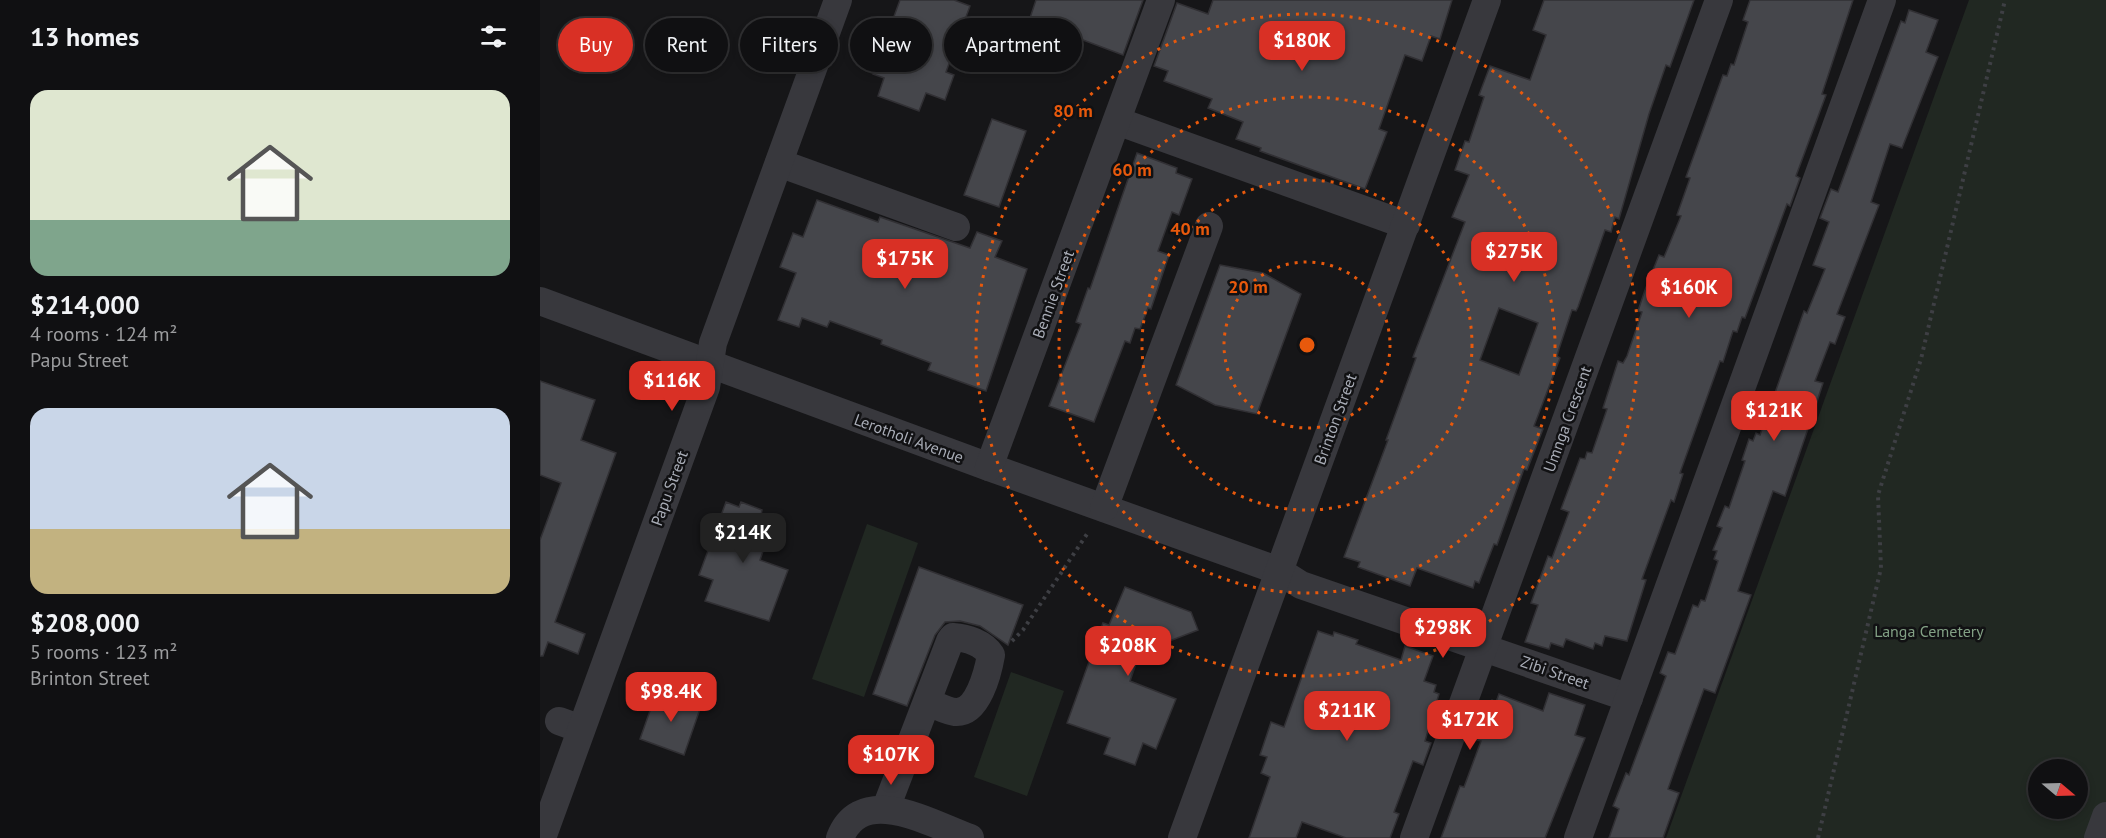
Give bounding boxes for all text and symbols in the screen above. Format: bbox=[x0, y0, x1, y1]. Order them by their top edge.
chip: Buy bbox=[558, 18, 633, 72]
chip: Rent bbox=[645, 18, 728, 72]
chip: Filters bbox=[740, 18, 838, 72]
chip: New bbox=[850, 18, 932, 72]
chip: Apartment bbox=[944, 18, 1082, 72]
text: 13 homes bbox=[30, 20, 139, 53]
icon: filters bbox=[477, 20, 510, 53]
pin: $180K bbox=[1260, 21, 1344, 72]
text: $180K bbox=[1273, 27, 1331, 53]
text: 80 m bbox=[1053, 99, 1093, 122]
icon: home bbox=[216, 129, 324, 237]
text: 60 m bbox=[1112, 158, 1152, 181]
text: 40 m bbox=[1170, 217, 1210, 240]
pin: $275K bbox=[1472, 232, 1556, 283]
text: $275K bbox=[1485, 238, 1543, 264]
pin: $175K bbox=[863, 239, 947, 290]
text: $175K bbox=[876, 245, 934, 271]
street label: Bennie Street bbox=[1028, 247, 1078, 341]
pin: $160K bbox=[1647, 268, 1731, 319]
text: $160K bbox=[1660, 274, 1718, 300]
text: 20 m bbox=[1228, 275, 1268, 298]
text: $214,000 bbox=[30, 288, 140, 321]
text: 4 rooms · 124 m² bbox=[30, 321, 177, 347]
centre of rings bbox=[1297, 335, 1317, 355]
text: Papu Street bbox=[30, 347, 128, 373]
pin: $116K bbox=[630, 361, 714, 412]
street label: Umnga Crescent bbox=[1539, 363, 1596, 475]
text: $116K bbox=[643, 367, 701, 393]
street label: Brinton Street bbox=[1309, 370, 1361, 467]
pin: $121K bbox=[1732, 391, 1816, 442]
text: $121K bbox=[1745, 397, 1803, 423]
street label: Lerotholi Avenue bbox=[852, 409, 966, 467]
icon: home bbox=[216, 447, 324, 555]
street label: Papu Street bbox=[646, 447, 692, 528]
pin: $214K bbox=[701, 513, 785, 564]
text: $214K bbox=[714, 519, 772, 545]
text: $208,000 bbox=[30, 606, 140, 639]
pin: $298K bbox=[1401, 608, 1485, 659]
text: $298K bbox=[1414, 614, 1472, 640]
park label: Langa Cemetery bbox=[1874, 621, 1984, 641]
pin: $208K bbox=[1086, 626, 1170, 677]
text: $208K bbox=[1099, 632, 1157, 658]
text: 5 rooms · 123 m² bbox=[30, 639, 177, 665]
street label: Zibi Street bbox=[1518, 651, 1592, 693]
text: Brinton Street bbox=[30, 665, 149, 691]
pin: $98.4K bbox=[622, 672, 720, 723]
text: $98.4K bbox=[640, 678, 702, 704]
pin: $211K bbox=[1305, 691, 1389, 742]
text: $211K bbox=[1318, 697, 1376, 723]
pin: $172K bbox=[1428, 700, 1512, 751]
text: $172K bbox=[1441, 706, 1499, 732]
pin: $107K bbox=[849, 735, 933, 786]
text: $107K bbox=[862, 741, 920, 767]
north arrow bbox=[2028, 759, 2088, 819]
map controls bbox=[2028, 759, 2088, 819]

